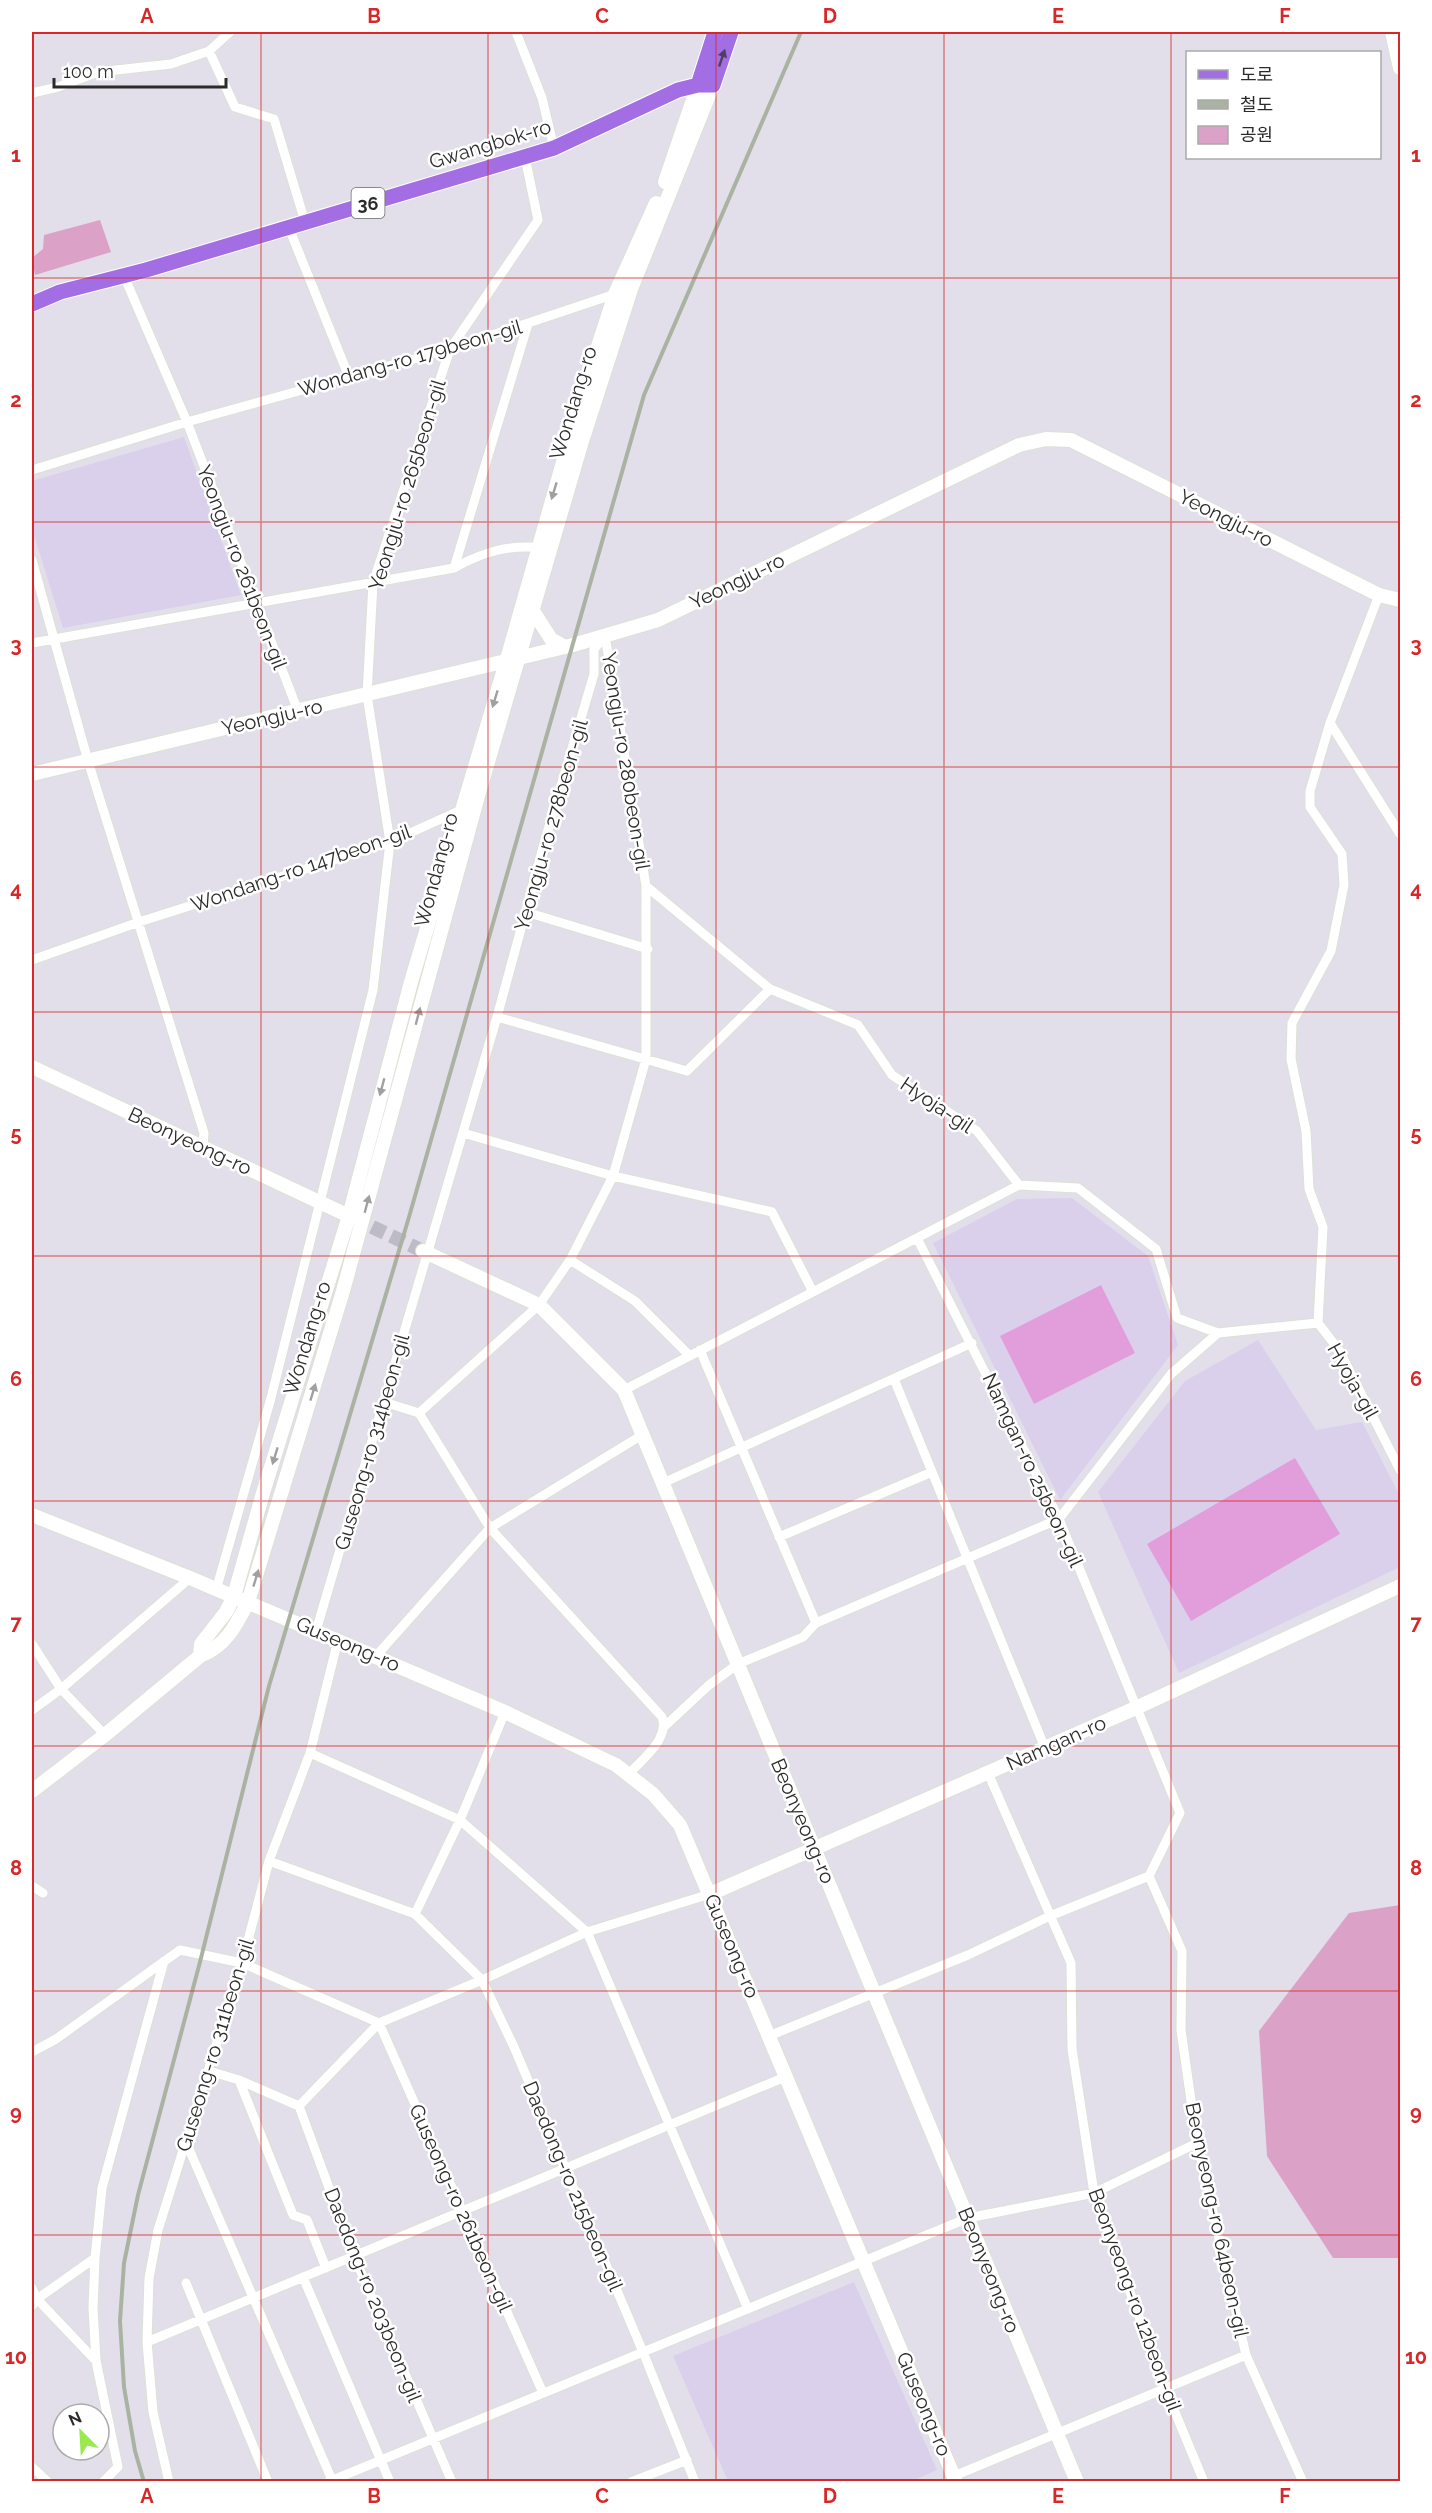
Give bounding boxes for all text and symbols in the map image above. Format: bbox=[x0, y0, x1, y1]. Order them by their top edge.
text: A bbox=[140, 4, 154, 28]
text: B bbox=[367, 4, 381, 28]
text: C bbox=[595, 4, 609, 28]
text: D bbox=[823, 4, 837, 28]
text: E bbox=[1052, 4, 1064, 28]
text: F bbox=[1279, 4, 1291, 28]
one-way arrow bbox=[717, 49, 727, 67]
scale bar bbox=[54, 51, 226, 89]
legend bbox=[1186, 51, 1381, 159]
text: 100 m bbox=[63, 61, 114, 82]
text: 도로 bbox=[1240, 64, 1273, 85]
text: 철도 bbox=[1240, 94, 1273, 115]
street label: Gwangbok-ro bbox=[426, 114, 554, 174]
text: 공원 bbox=[1240, 124, 1273, 145]
text: 1 bbox=[11, 143, 21, 167]
text: 1 bbox=[1411, 143, 1421, 167]
road number: 36 bbox=[352, 188, 385, 218]
street label: Wondang-ro 179beon-gil bbox=[295, 314, 525, 401]
street label: Wondang-ro bbox=[544, 343, 602, 463]
street label: Yeongju-ro 265beon-gil bbox=[363, 376, 451, 593]
text: 2 bbox=[10, 388, 22, 412]
text: 2 bbox=[1410, 388, 1422, 412]
street label: Yeongju-ro 261beon-gil bbox=[192, 461, 292, 673]
one-way arrow bbox=[549, 482, 558, 500]
street label: Yeongju-ro bbox=[1175, 484, 1277, 552]
street label: Yeongju-ro bbox=[686, 548, 789, 614]
text: 3 bbox=[10, 633, 22, 657]
text: 3 bbox=[1410, 633, 1422, 657]
street label: Yeongju-ro 280beon-gil bbox=[597, 650, 655, 872]
one-way arrow bbox=[490, 690, 499, 708]
street label: Yeongju-ro bbox=[219, 694, 325, 740]
street label: Yeongju-ro 278beon-gil bbox=[509, 716, 593, 934]
street label: Wondang-ro bbox=[409, 810, 463, 930]
street label: Wondang-ro 147beon-gil bbox=[188, 819, 415, 917]
text: 4 bbox=[10, 877, 22, 901]
text: 4 bbox=[1410, 877, 1422, 901]
one-way arrow bbox=[413, 1007, 423, 1025]
street label: Hyoja-gil bbox=[896, 1072, 979, 1138]
one-way arrow bbox=[377, 1079, 386, 1097]
street label: Beonyeong-ro bbox=[124, 1102, 256, 1180]
text: 5 bbox=[10, 1122, 22, 1146]
text: 5 bbox=[1410, 1122, 1422, 1146]
one-way arrow bbox=[362, 1195, 372, 1213]
street label: Wondang-ro bbox=[278, 1278, 336, 1398]
street label: Guseong-ro 314beon-gil bbox=[330, 1330, 415, 1553]
street label: Hyoja-gil bbox=[1322, 1339, 1384, 1424]
text: 6 bbox=[10, 1367, 22, 1391]
text: 6 bbox=[1410, 1367, 1422, 1391]
street label: Namgan-ro 25beon-gil bbox=[977, 1369, 1089, 1571]
one-way arrow bbox=[309, 1383, 318, 1401]
one-way arrow bbox=[270, 1447, 279, 1465]
one-way arrow bbox=[252, 1569, 261, 1587]
text: 7 bbox=[10, 1611, 22, 1635]
street label: Guseong-ro bbox=[292, 1611, 404, 1677]
text: 7 bbox=[1410, 1611, 1422, 1635]
street label: Namgan-ro bbox=[1002, 1710, 1110, 1776]
street label: Beonyeong-ro bbox=[766, 1755, 840, 1887]
text: 8 bbox=[10, 1856, 22, 1880]
text: 8 bbox=[1410, 1856, 1422, 1880]
street label: Guseong-ro bbox=[699, 1890, 765, 2002]
street label: Guseong-ro 311beon-gil bbox=[171, 1935, 259, 2155]
street label: Daedong-ro 215beon-gil bbox=[518, 2078, 628, 2295]
street label: Guseong-ro 261beon-gil bbox=[404, 2100, 518, 2316]
street label: Beonyeong-ro 64beon-gil bbox=[1180, 2100, 1254, 2340]
text: 9 bbox=[10, 2101, 22, 2125]
text: 9 bbox=[1410, 2101, 1422, 2125]
street label: Daedong-ro 203beon-gil bbox=[319, 2184, 427, 2406]
street label: Beonyeong-ro 12beon-gil bbox=[1083, 2185, 1187, 2415]
street label: Beonyeong-ro bbox=[953, 2204, 1025, 2337]
text: 10 bbox=[5, 2345, 27, 2369]
text: 10 bbox=[1405, 2345, 1427, 2369]
street label: Guseong-ro bbox=[891, 2348, 957, 2460]
north arrow bbox=[51, 2402, 111, 2462]
text: N bbox=[66, 2408, 85, 2430]
text: A bbox=[140, 2484, 154, 2508]
text: B bbox=[367, 2484, 381, 2508]
text: C bbox=[595, 2484, 609, 2508]
text: D bbox=[823, 2484, 837, 2508]
text: E bbox=[1052, 2484, 1064, 2508]
text: F bbox=[1279, 2484, 1291, 2508]

